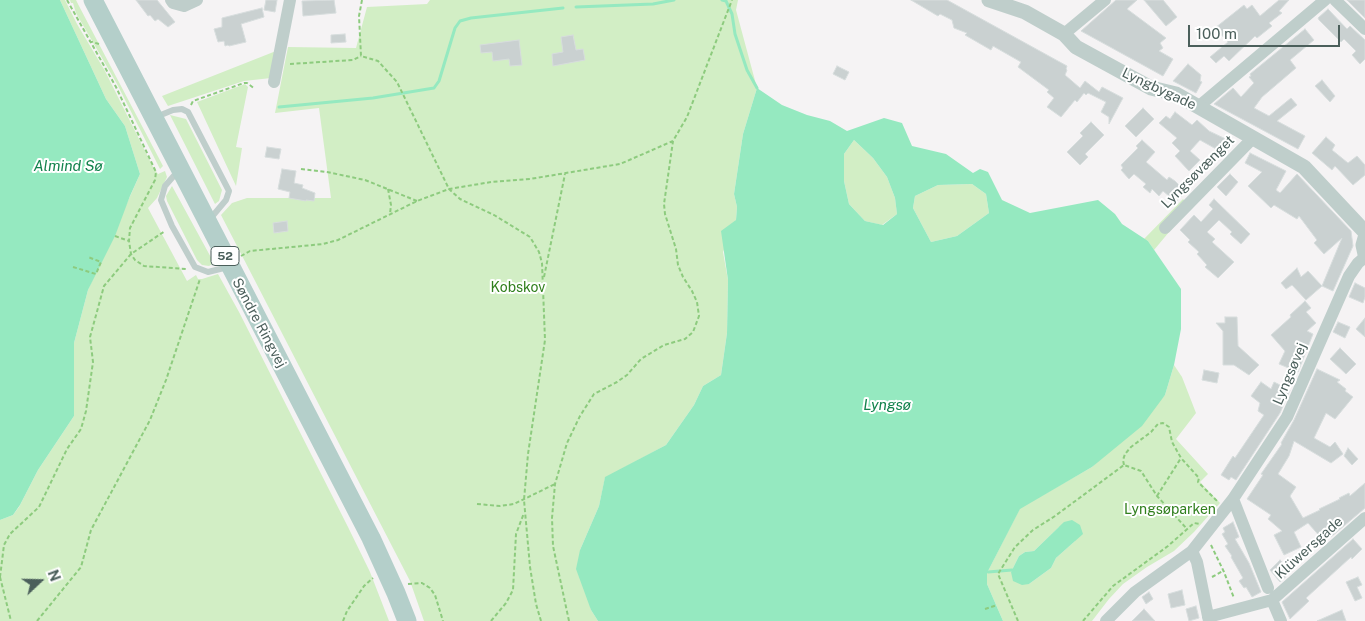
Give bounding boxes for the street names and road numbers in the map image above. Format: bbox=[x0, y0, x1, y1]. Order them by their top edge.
street label: Lyngbygade bbox=[1119, 65, 1199, 113]
street label: Lyngsøvænget bbox=[1158, 132, 1238, 212]
road number: 52 bbox=[211, 247, 239, 266]
street label: Søndre Ringvej bbox=[228, 275, 290, 371]
street label: Lyngsøvej bbox=[1269, 341, 1311, 407]
street label: Klüwersgade bbox=[1272, 513, 1346, 583]

